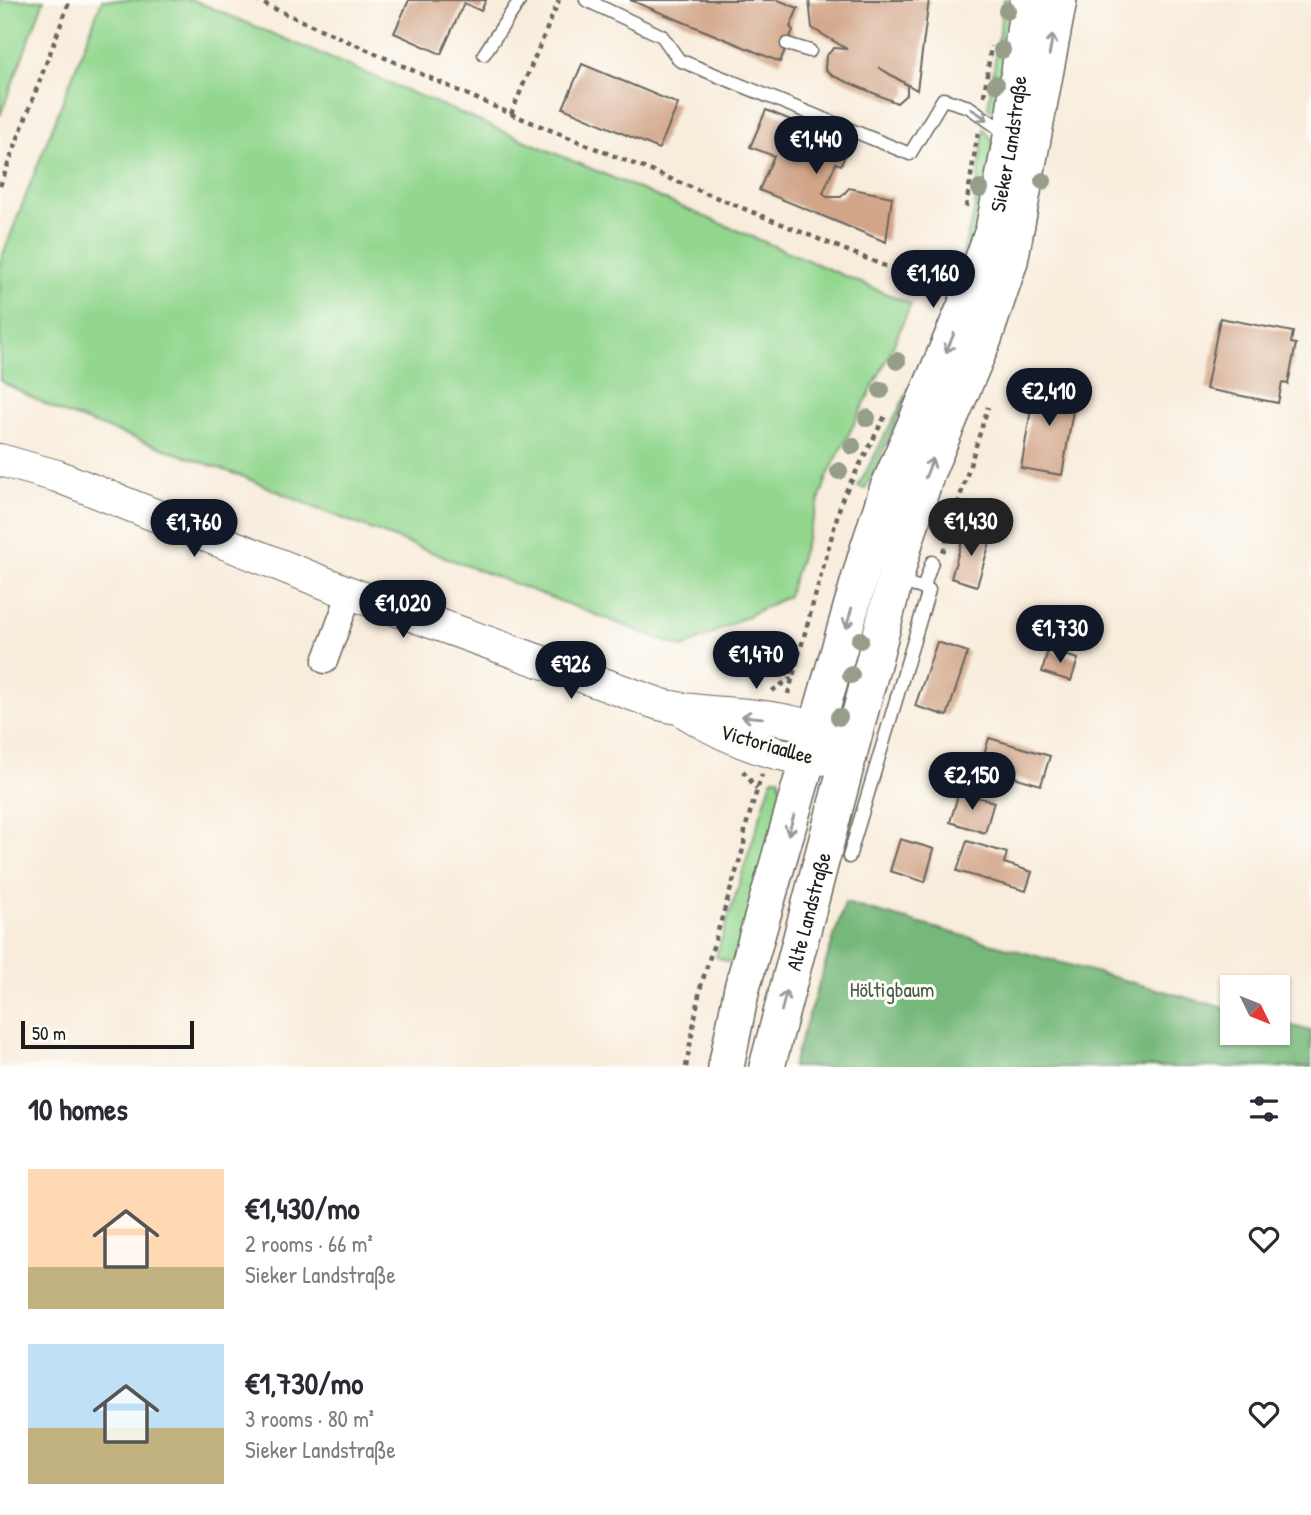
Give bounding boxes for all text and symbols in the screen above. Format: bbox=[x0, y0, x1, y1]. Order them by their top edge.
one-way arrow bbox=[1045, 34, 1058, 57]
street label: Sieker Landstraße bbox=[982, 74, 1033, 214]
one-way arrow bbox=[969, 107, 989, 121]
pin: €1,440 bbox=[759, 116, 873, 176]
text: €1,440 bbox=[790, 123, 842, 154]
pin: €1,160 bbox=[876, 250, 990, 310]
text: €1,160 bbox=[907, 257, 959, 288]
one-way arrow bbox=[943, 331, 956, 353]
pin: €2,410 bbox=[992, 368, 1106, 428]
text: €2,410 bbox=[1022, 375, 1076, 406]
one-way arrow bbox=[924, 458, 936, 480]
pin: €1,430 bbox=[914, 498, 1028, 558]
pin: €1,760 bbox=[137, 500, 251, 559]
text: €1,430 bbox=[944, 505, 998, 536]
text: €1,760 bbox=[167, 506, 221, 537]
pin: €1,020 bbox=[346, 580, 460, 640]
text: €1,020 bbox=[375, 587, 431, 618]
one-way arrow bbox=[842, 606, 855, 629]
pin: €1,730 bbox=[1003, 606, 1117, 665]
text: €1,730 bbox=[1032, 612, 1088, 643]
pin: €1,470 bbox=[699, 632, 813, 691]
text: €1,470 bbox=[729, 638, 783, 669]
pin: €926 bbox=[530, 642, 612, 701]
text: €926 bbox=[551, 648, 591, 679]
one-way arrow bbox=[741, 710, 764, 723]
street label: Victoriaallee bbox=[717, 717, 817, 771]
pin: €2,150 bbox=[915, 752, 1029, 812]
text: €2,150 bbox=[945, 759, 999, 790]
one-way arrow bbox=[783, 814, 796, 836]
street label: Alte Landstraße bbox=[779, 849, 837, 974]
park label: Höltigbaum bbox=[850, 975, 934, 1004]
north arrow bbox=[1220, 975, 1290, 1045]
map controls bbox=[1220, 975, 1290, 1045]
one-way arrow bbox=[778, 990, 791, 1013]
scale bar bbox=[21, 1018, 194, 1050]
text: 50 m bbox=[32, 1020, 66, 1046]
text: 10 homes bbox=[28, 1089, 128, 1129]
icon: filters bbox=[1245, 1090, 1283, 1128]
text: €1,430/mo bbox=[245, 1188, 360, 1228]
icon: home bbox=[84, 1197, 168, 1281]
icon: heart bbox=[1245, 1220, 1283, 1258]
text: 2 rooms · 66 m² bbox=[245, 1228, 373, 1259]
text: Sieker Landstraße bbox=[245, 1259, 396, 1290]
text: €1,730/mo bbox=[245, 1363, 363, 1403]
icon: home bbox=[84, 1372, 168, 1456]
icon: heart bbox=[1245, 1395, 1283, 1433]
text: 3 rooms · 80 m² bbox=[245, 1403, 374, 1434]
text: Sieker Landstraße bbox=[245, 1434, 396, 1465]

